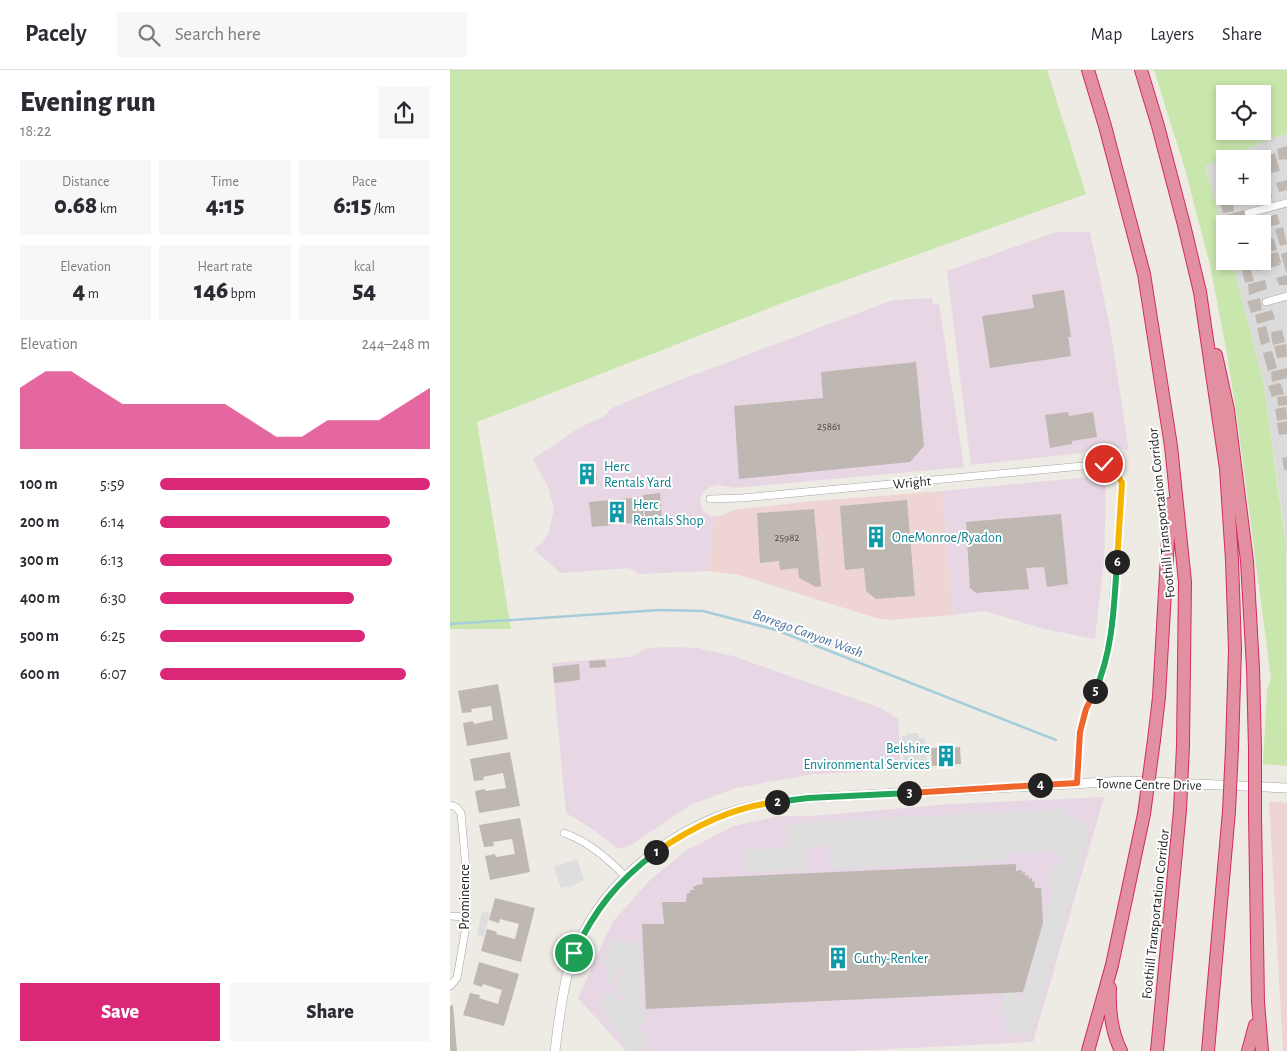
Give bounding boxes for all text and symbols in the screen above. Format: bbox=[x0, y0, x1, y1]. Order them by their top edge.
search box bbox=[117, 12, 467, 57]
icon: search bbox=[135, 21, 163, 49]
text: Pacely bbox=[25, 22, 87, 46]
text: Search here bbox=[175, 25, 261, 44]
text: Map bbox=[1091, 26, 1122, 44]
text: Layers bbox=[1150, 26, 1194, 44]
text: Share bbox=[1222, 26, 1262, 44]
map controls bbox=[1216, 85, 1271, 270]
button: locate bbox=[1216, 85, 1271, 140]
button: share bbox=[378, 87, 430, 139]
text: Evening run bbox=[20, 89, 156, 117]
text: 18:22 bbox=[20, 123, 51, 139]
button: + bbox=[1216, 150, 1271, 205]
text: Distance bbox=[62, 175, 109, 189]
text: Time bbox=[211, 175, 239, 189]
text: Pace bbox=[352, 175, 377, 189]
text: 0.68 bbox=[54, 193, 97, 218]
text: 4:15 bbox=[206, 193, 244, 218]
text: 6:15 bbox=[333, 193, 371, 218]
text: km bbox=[97, 202, 117, 216]
text: /km bbox=[371, 202, 395, 216]
button: − bbox=[1216, 215, 1271, 270]
text: Elevation bbox=[60, 260, 111, 274]
text: Heart rate bbox=[198, 260, 252, 274]
text: kcal bbox=[354, 260, 375, 274]
text: 4 bbox=[72, 278, 85, 303]
text: 146 bbox=[194, 278, 228, 303]
text: 54 bbox=[352, 278, 376, 303]
text: m bbox=[85, 287, 99, 301]
text: bpm bbox=[228, 287, 256, 301]
text: Elevation bbox=[20, 336, 78, 352]
text: 244–248 m bbox=[362, 336, 430, 352]
house number: 25861 bbox=[817, 421, 841, 432]
street label: Foothill Transportation Corridor bbox=[1146, 427, 1178, 599]
pin bbox=[1083, 443, 1125, 485]
icon: check bbox=[1090, 450, 1118, 478]
place label: Herc Rentals Yard bbox=[604, 460, 671, 490]
building icon: Herc Rentals Yard bbox=[574, 461, 600, 487]
street label: Wright bbox=[892, 474, 932, 492]
text: 100 m bbox=[20, 476, 58, 492]
text: 5:59 bbox=[100, 476, 125, 492]
place label: Herc Rentals Shop bbox=[633, 498, 704, 528]
building icon: Herc Rentals Shop bbox=[604, 499, 630, 525]
text: 200 m bbox=[20, 514, 60, 530]
text: 6:14 bbox=[100, 514, 124, 530]
building icon: OneMonroe/Ryadon bbox=[863, 524, 889, 550]
place label: OneMonroe/Ryadon bbox=[892, 531, 1002, 545]
house number: 25982 bbox=[775, 532, 800, 543]
pin: 6 bbox=[1104, 550, 1130, 574]
text: 300 m bbox=[20, 552, 59, 568]
text: 6:13 bbox=[100, 552, 123, 568]
text: 6 bbox=[1114, 555, 1121, 569]
text: 400 m bbox=[20, 590, 60, 606]
text: 6:30 bbox=[100, 590, 126, 606]
water label: Borrego Canyon Wash bbox=[751, 607, 865, 660]
text: 500 m bbox=[20, 628, 59, 644]
text: 6:25 bbox=[100, 628, 125, 644]
text: 600 m bbox=[20, 666, 60, 682]
text: 6:07 bbox=[100, 666, 126, 682]
pin: 5 bbox=[1082, 678, 1108, 704]
text: 5 bbox=[1092, 684, 1099, 698]
place label: Belshire Environmental Services bbox=[803, 742, 930, 772]
building icon: Belshire Environmental Services bbox=[933, 743, 959, 769]
pin: 4 bbox=[1028, 772, 1052, 798]
street label: Towne Centre Drive bbox=[1096, 777, 1202, 793]
text: 4 bbox=[1037, 778, 1044, 792]
pin: 3 bbox=[896, 780, 922, 806]
text: 3 bbox=[906, 786, 913, 800]
pin: 2 bbox=[764, 790, 790, 814]
text: 2 bbox=[774, 795, 781, 809]
street label: Foothill Transportation Corridor bbox=[1140, 828, 1172, 1000]
pin: 1 bbox=[644, 840, 668, 864]
text: 1 bbox=[654, 845, 659, 859]
street label: Prominence bbox=[458, 864, 472, 930]
pin bbox=[553, 932, 595, 974]
icon: arrive bbox=[560, 939, 588, 967]
building icon: Guthy-Renker bbox=[825, 945, 851, 971]
place label: Guthy-Renker bbox=[854, 952, 929, 966]
button: Save bbox=[20, 983, 220, 1041]
button: Share bbox=[230, 983, 430, 1041]

